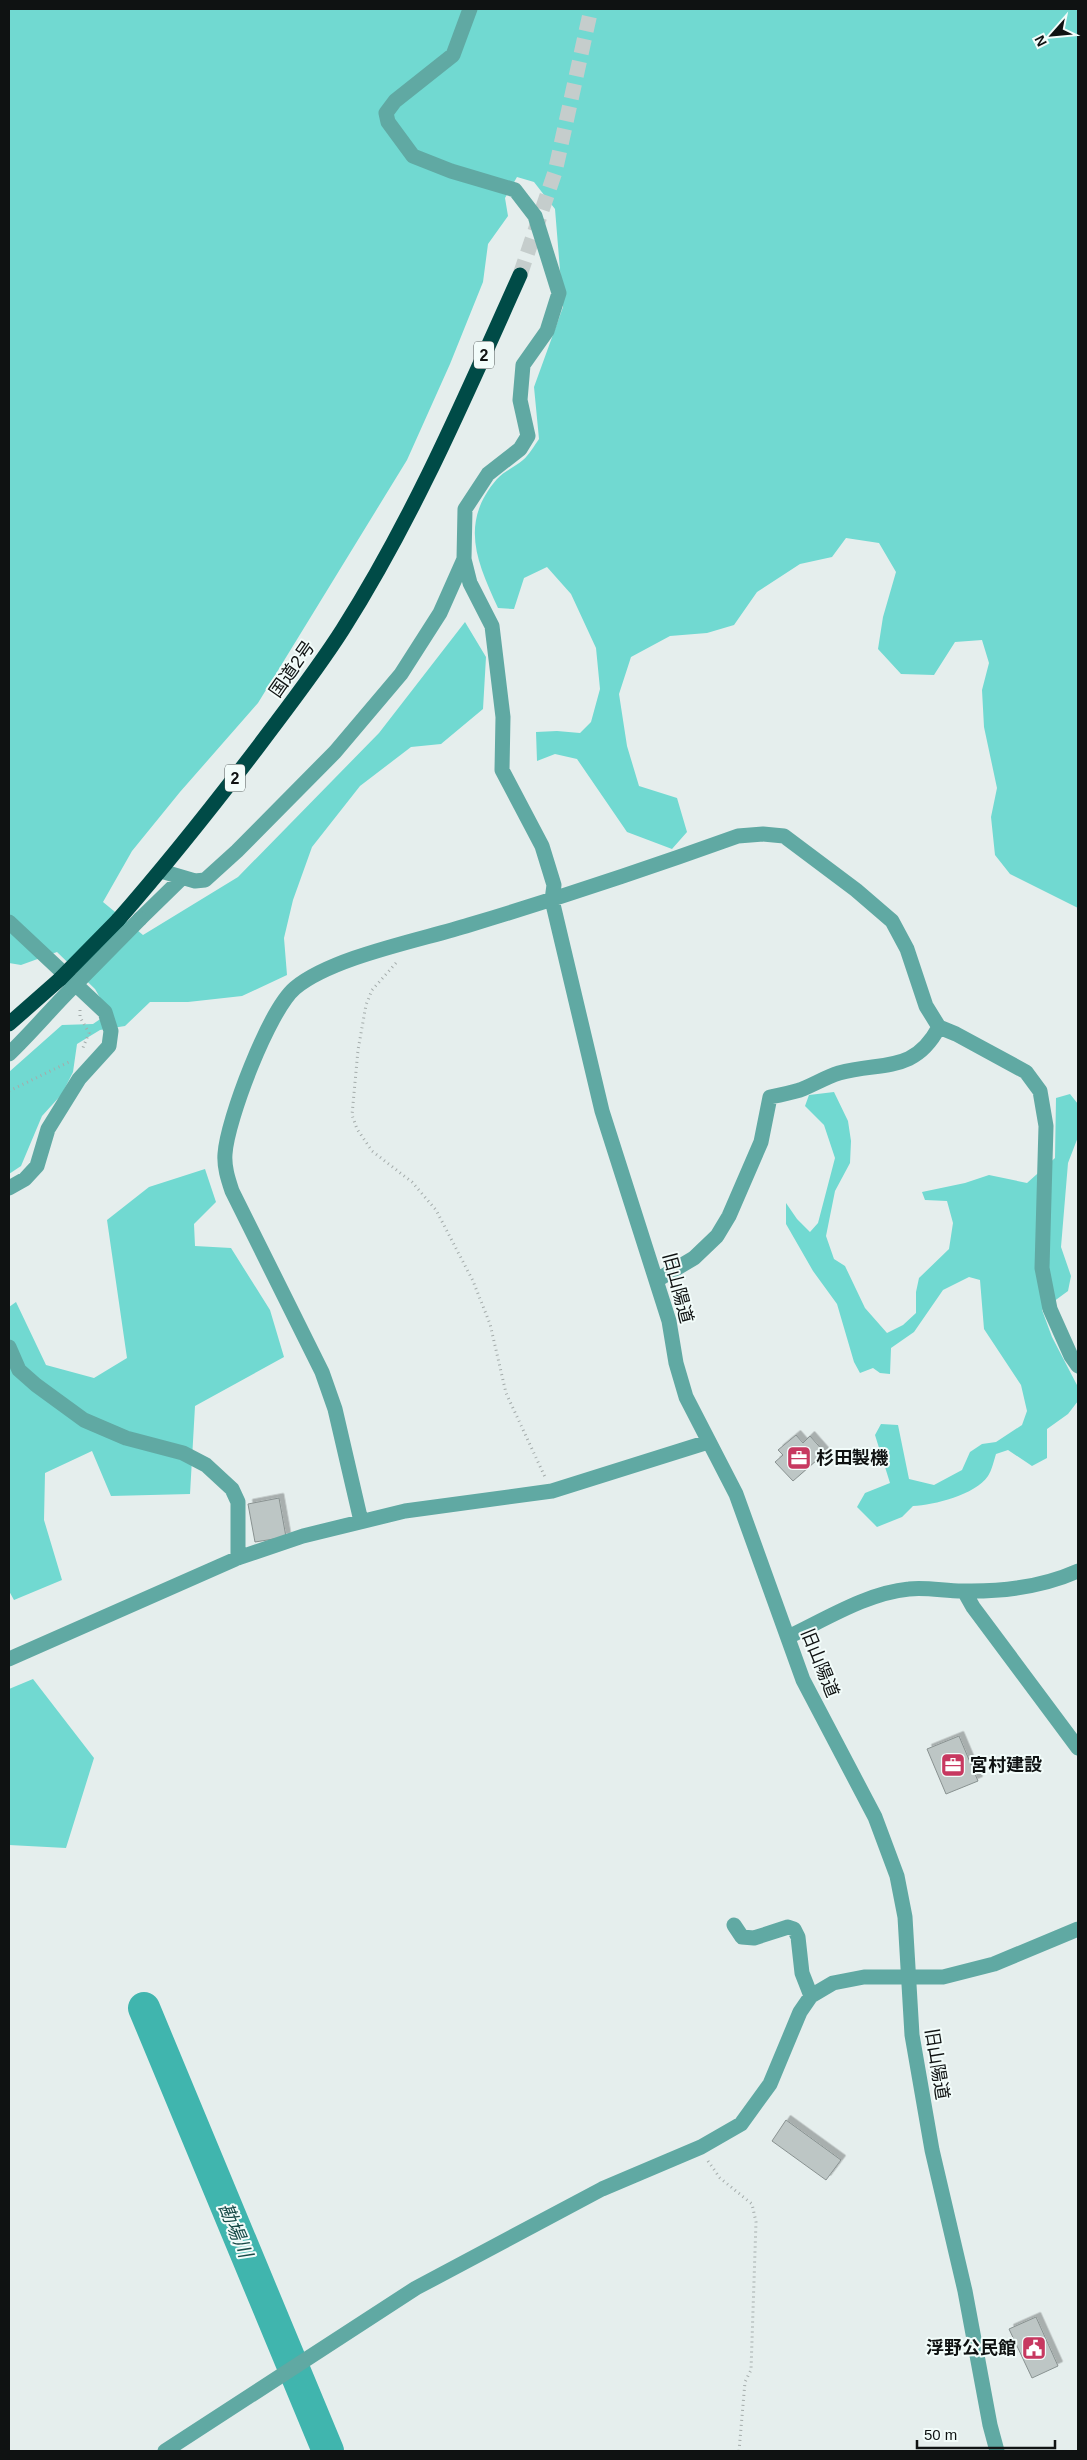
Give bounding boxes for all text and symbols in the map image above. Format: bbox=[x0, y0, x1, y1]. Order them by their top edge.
north arrow bbox=[1027, 10, 1077, 60]
text: N bbox=[1031, 33, 1050, 49]
road number: 2 bbox=[474, 342, 494, 368]
street label: 国道2号 bbox=[265, 637, 319, 701]
road number: 2 bbox=[225, 764, 245, 791]
street label: 旧山陽道 bbox=[659, 1251, 697, 1325]
office icon: 杉田製機 bbox=[786, 1445, 812, 1471]
place label: 杉田製機 bbox=[816, 1448, 889, 1468]
street label: 旧山陽道 bbox=[797, 1626, 843, 1700]
office icon: 宮村建設 bbox=[940, 1752, 966, 1778]
place label: 宮村建設 bbox=[970, 1755, 1042, 1775]
street label: 旧山陽道 bbox=[921, 2027, 953, 2101]
water label: 勘場川 bbox=[215, 2200, 257, 2262]
public building icon: 浮野公民館 bbox=[1021, 2335, 1047, 2361]
place label: 浮野公民館 bbox=[926, 2338, 1016, 2358]
scale bar bbox=[917, 2418, 1054, 2450]
text: 50 m bbox=[924, 2426, 957, 2443]

